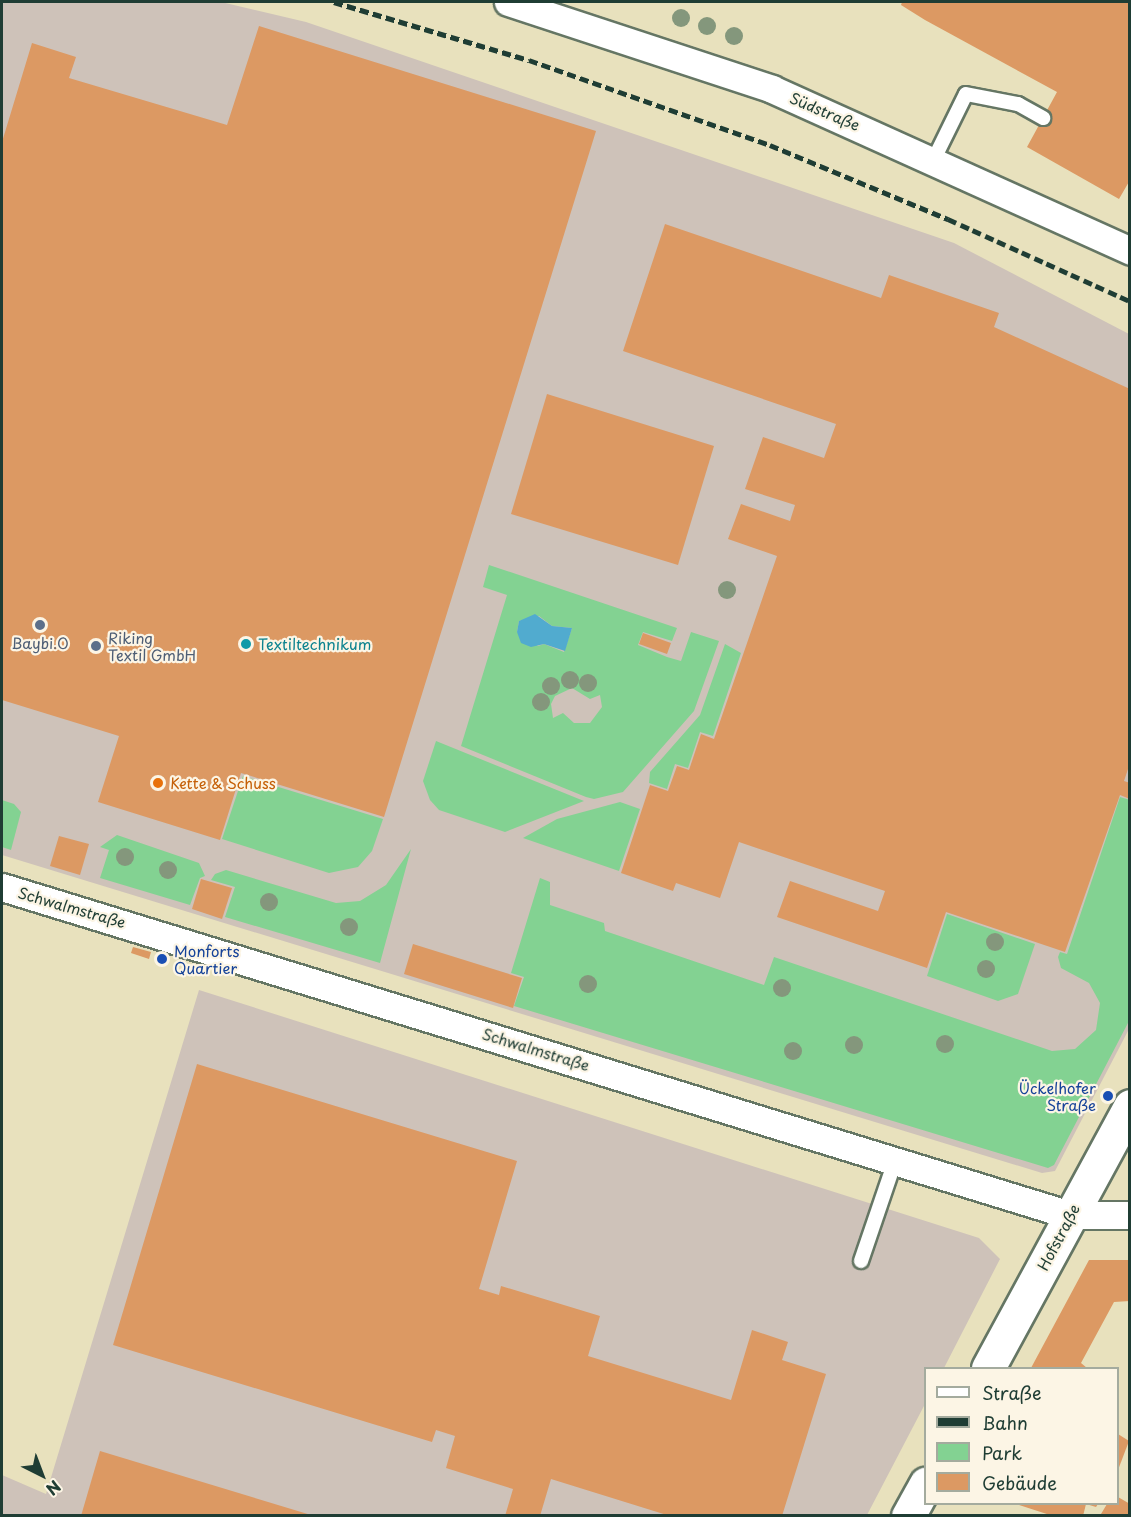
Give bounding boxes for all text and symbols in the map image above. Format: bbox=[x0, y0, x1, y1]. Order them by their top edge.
street label: Südstraße bbox=[787, 88, 863, 134]
marker: Baybi.O bbox=[33, 618, 47, 632]
place label: Riking Textil GmbH bbox=[108, 628, 197, 663]
place label: Baybi.O bbox=[11, 634, 69, 652]
place label: Textiltechnikum bbox=[258, 635, 371, 653]
marker: Textiltechnikum bbox=[239, 637, 253, 651]
marker: Riking Textil GmbH bbox=[89, 639, 103, 653]
place label: Kette & Schuss bbox=[170, 774, 276, 792]
marker: Kette & Schuss bbox=[151, 776, 165, 790]
street label: Schwalmstraße bbox=[16, 883, 128, 931]
place label: Monforts Quartier bbox=[174, 941, 240, 976]
marker: Monforts Quartier bbox=[155, 952, 169, 966]
street label: Schwalmstraße bbox=[480, 1024, 592, 1074]
place label: Ückelhofer Straße bbox=[1019, 1078, 1096, 1113]
marker: Ückelhofer Straße bbox=[1101, 1089, 1115, 1103]
street label: Hofstraße bbox=[1033, 1201, 1083, 1273]
legend bbox=[924, 1367, 1119, 1505]
text: Straße bbox=[982, 1379, 1042, 1406]
text: Bahn bbox=[982, 1409, 1028, 1436]
text: Park bbox=[982, 1439, 1022, 1466]
north arrow bbox=[12, 1445, 72, 1505]
text: Gebäude bbox=[982, 1469, 1057, 1496]
text: N bbox=[41, 1475, 67, 1502]

